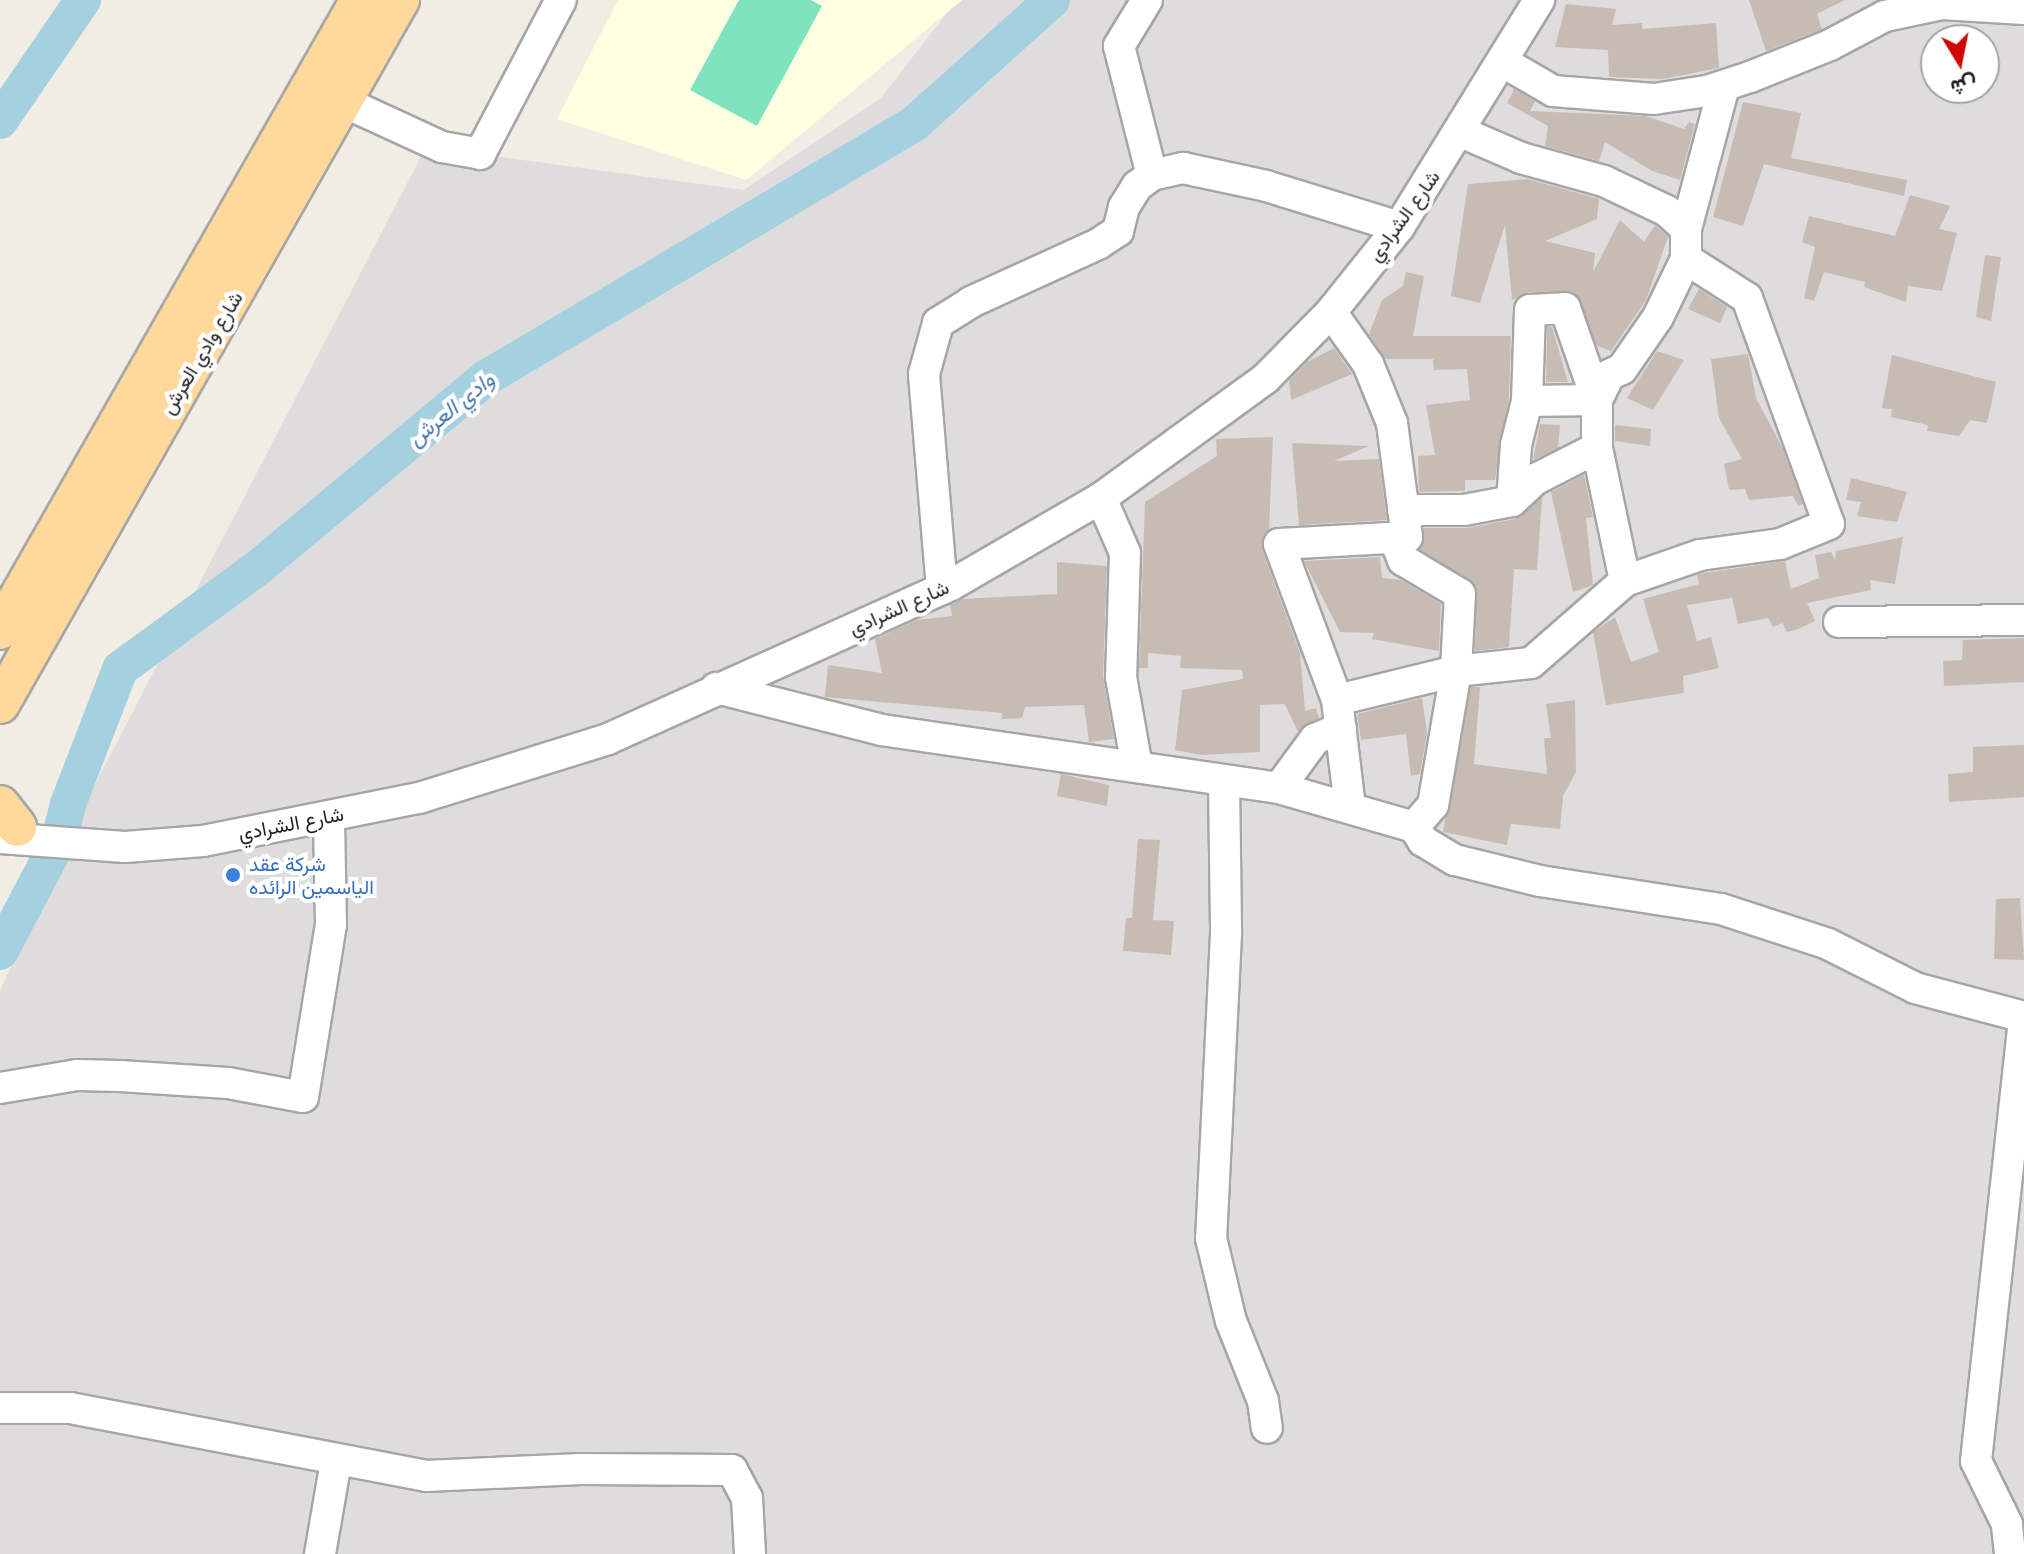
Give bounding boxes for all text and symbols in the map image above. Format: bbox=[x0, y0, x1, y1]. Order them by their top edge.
north arrow bbox=[1920, 24, 2000, 104]
text: ش bbox=[1949, 71, 1979, 102]
street label: شارع الشرادي bbox=[1363, 166, 1445, 266]
street label: شارع وادي العرش bbox=[156, 287, 248, 419]
water label: وادي العرش bbox=[403, 366, 499, 452]
street label: شارع الشرادي bbox=[845, 575, 953, 641]
street label: شارع الشرادي bbox=[236, 802, 346, 846]
place label: شرکة عقد الیاسمین الرائدہ bbox=[249, 852, 374, 899]
marker: شرکة عقد الیاسمین الرائدہ bbox=[224, 866, 242, 884]

